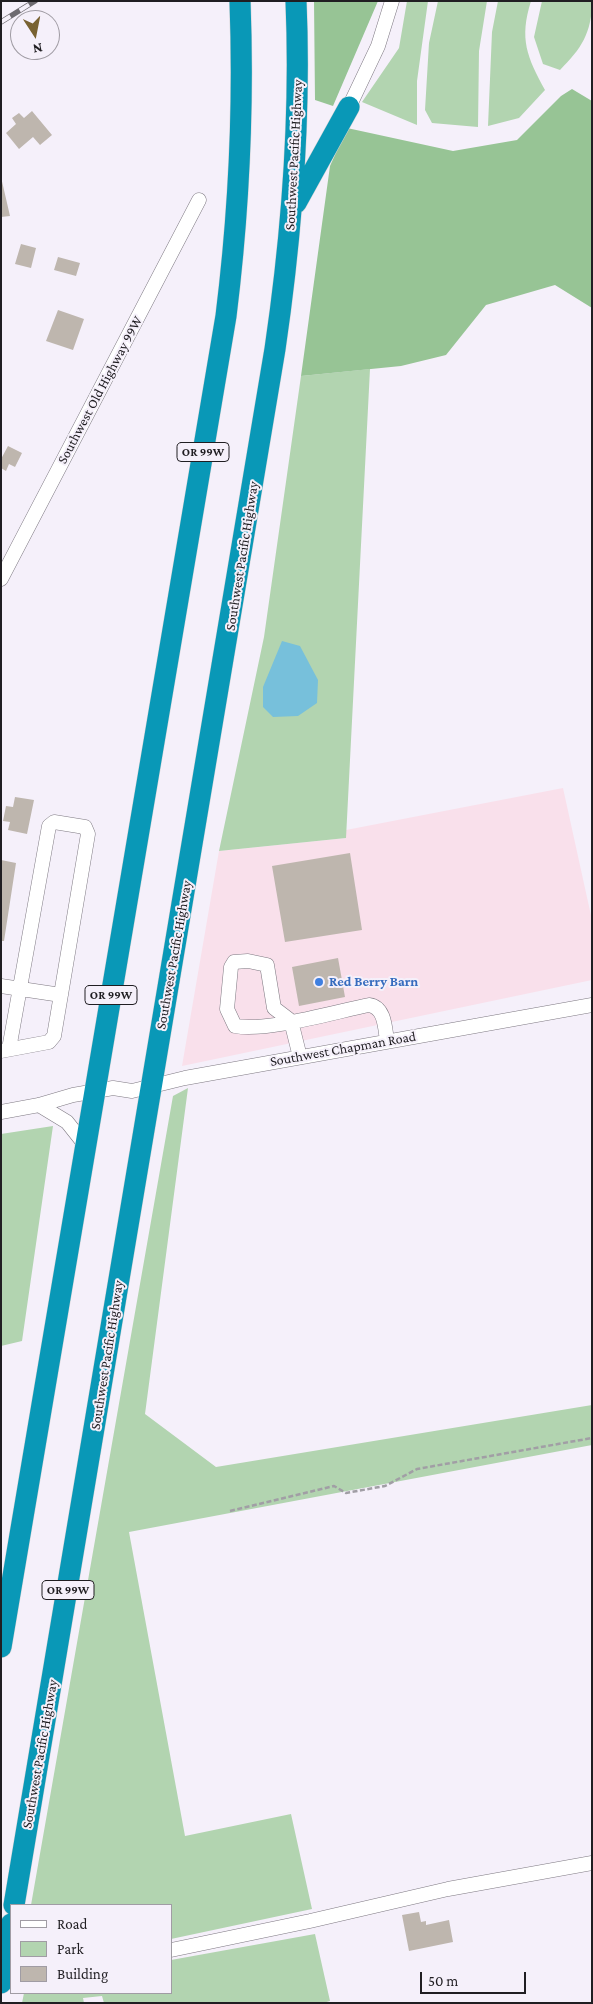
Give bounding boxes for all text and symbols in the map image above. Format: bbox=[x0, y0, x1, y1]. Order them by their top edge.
north arrow bbox=[10, 10, 60, 60]
text: N bbox=[31, 40, 44, 58]
street label: Southwest Pacific Highway bbox=[282, 79, 306, 231]
street label: Southwest Old Highway 99W bbox=[54, 313, 146, 467]
road number: OR 99W bbox=[177, 442, 229, 462]
street label: Southwest Pacific Highway bbox=[222, 480, 262, 632]
street label: Southwest Pacific Highway bbox=[153, 879, 195, 1031]
place label: Red Berry Barn bbox=[329, 974, 418, 990]
marker: Red Berry Barn bbox=[313, 976, 325, 988]
road number: OR 99W bbox=[85, 986, 137, 1004]
street label: Southwest Chapman Road bbox=[269, 1028, 417, 1070]
street label: Southwest Pacific Highway bbox=[87, 1279, 127, 1431]
road number: OR 99W bbox=[42, 1580, 94, 1600]
street label: Southwest Pacific Highway bbox=[19, 1678, 61, 1830]
legend bbox=[10, 1904, 172, 1994]
text: Road bbox=[57, 1916, 87, 1932]
text: Park bbox=[57, 1941, 84, 1957]
scale bar bbox=[423, 1962, 529, 1994]
text: Building bbox=[57, 1966, 108, 1982]
text: 50 m bbox=[428, 1973, 458, 1989]

